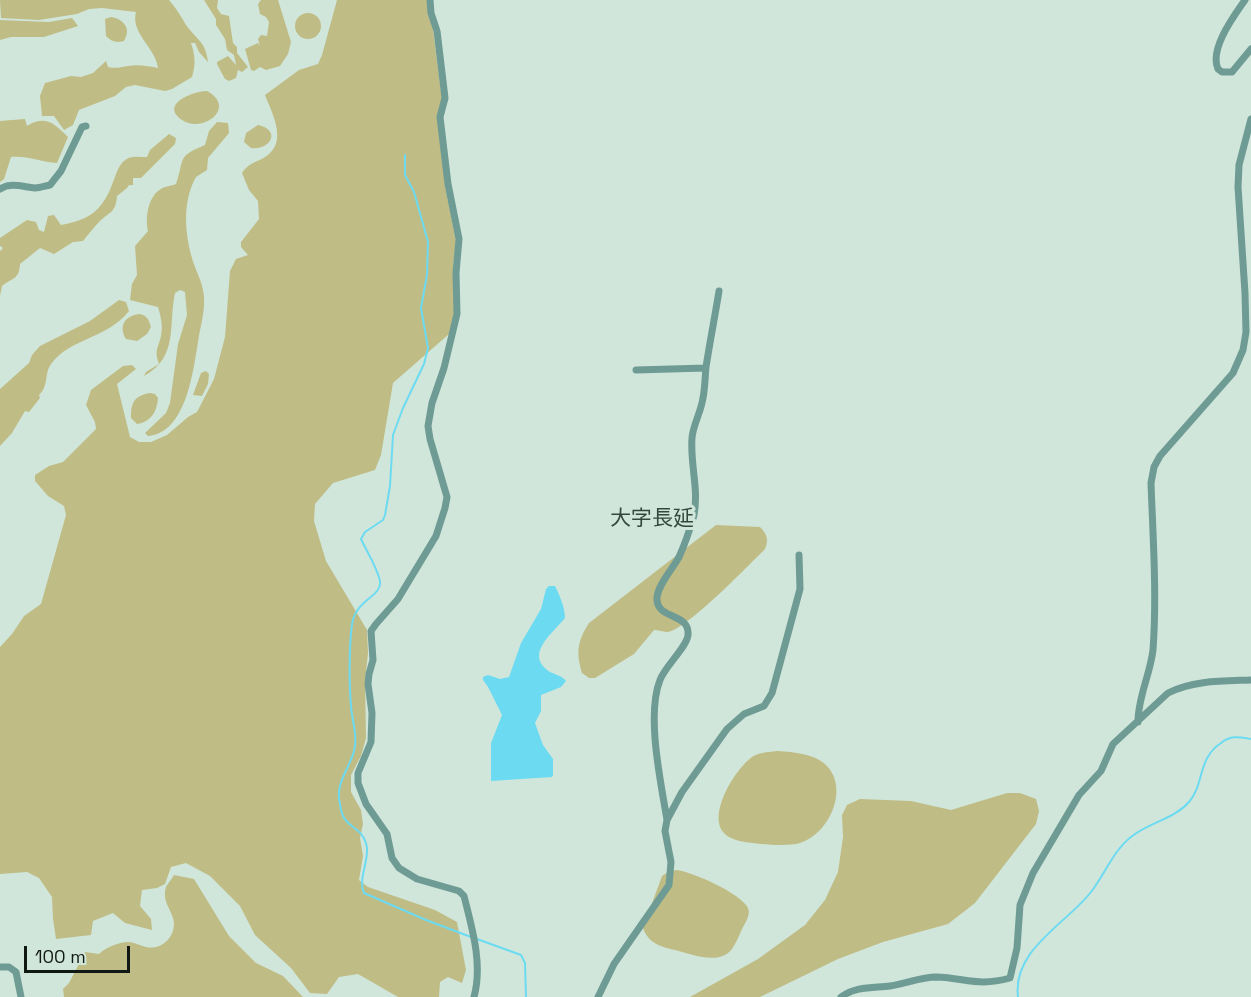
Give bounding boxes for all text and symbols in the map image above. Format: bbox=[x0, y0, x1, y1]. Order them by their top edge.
district label: 大字長延 bbox=[610, 506, 694, 532]
scale bar bbox=[27, 934, 134, 972]
text: 100 m bbox=[35, 945, 86, 968]

